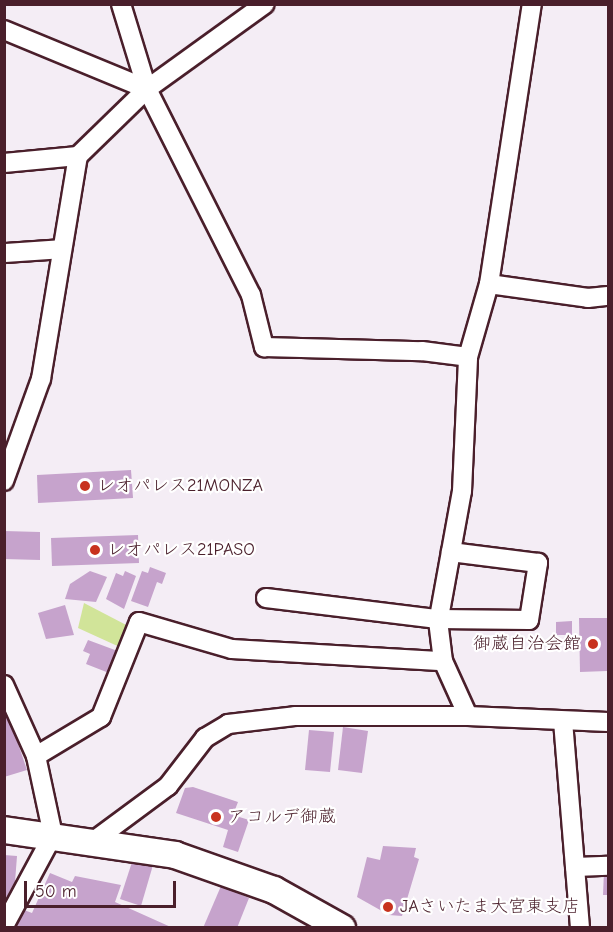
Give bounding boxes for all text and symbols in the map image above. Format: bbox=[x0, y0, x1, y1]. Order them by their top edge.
place label: レオパレス21MONZA bbox=[97, 475, 263, 497]
marker: レオパレス21MONZA bbox=[78, 479, 92, 493]
place label: レオパレス21PASO bbox=[107, 539, 255, 561]
marker: レオパレス21PASO bbox=[88, 543, 102, 557]
place label: 御蔵自治会館 bbox=[473, 633, 581, 655]
marker: 御蔵自治会館 bbox=[586, 637, 600, 651]
place label: アコルデ御蔵 bbox=[228, 806, 336, 828]
marker: アコルデ御蔵 bbox=[209, 810, 223, 824]
scale bar bbox=[27, 869, 178, 907]
text: 50 m bbox=[35, 881, 77, 902]
place label: JAさいたま大宮東支店 bbox=[400, 896, 581, 918]
marker: JAさいたま大宮東支店 bbox=[381, 900, 395, 914]

